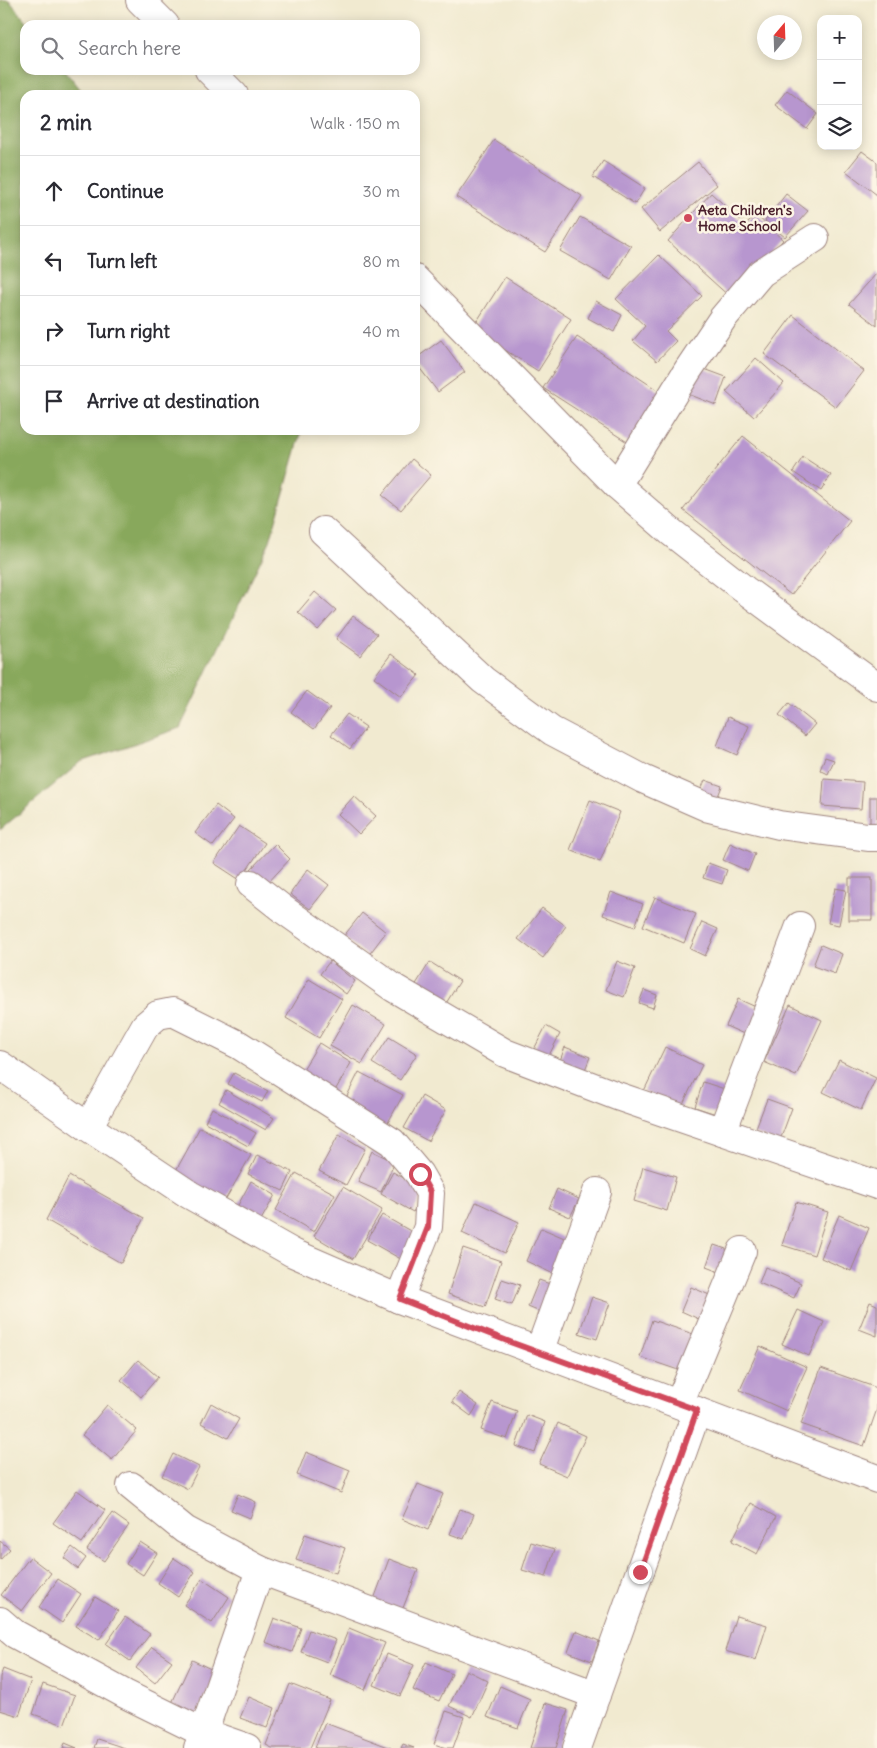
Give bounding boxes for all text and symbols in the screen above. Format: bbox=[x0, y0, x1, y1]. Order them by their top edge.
north arrow bbox=[757, 15, 802, 60]
map controls bbox=[817, 15, 862, 150]
button: + bbox=[817, 15, 862, 60]
search box bbox=[20, 20, 420, 75]
icon: search bbox=[38, 34, 66, 62]
text: Search here bbox=[78, 36, 181, 60]
button: − bbox=[817, 60, 862, 105]
button: layers bbox=[817, 105, 862, 150]
text: 2 min bbox=[40, 109, 92, 136]
text: Walk · 150 m bbox=[310, 113, 400, 133]
icon: ahead bbox=[40, 177, 68, 205]
text: Continue bbox=[87, 179, 164, 203]
text: 30 m bbox=[363, 181, 400, 201]
place label: Aeta Children's Home School bbox=[698, 201, 793, 235]
marker: Aeta Children's Home School bbox=[682, 212, 694, 224]
icon: left bbox=[40, 247, 68, 275]
text: Turn left bbox=[87, 249, 157, 273]
text: 80 m bbox=[362, 251, 400, 271]
icon: right bbox=[40, 317, 68, 345]
text: Turn right bbox=[87, 319, 170, 343]
text: 40 m bbox=[362, 321, 400, 341]
icon: arrive bbox=[40, 387, 68, 415]
text: Arrive at destination bbox=[87, 389, 260, 413]
route start bbox=[409, 1163, 432, 1186]
route end bbox=[629, 1561, 652, 1584]

